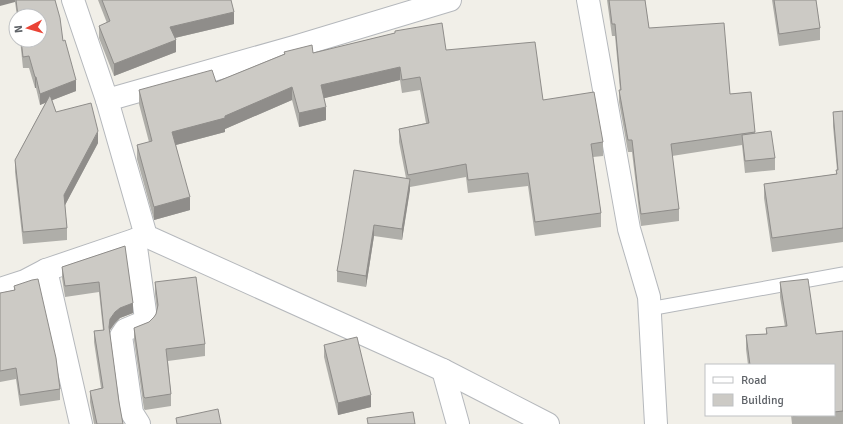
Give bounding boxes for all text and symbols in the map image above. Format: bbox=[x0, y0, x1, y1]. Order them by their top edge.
north arrow bbox=[8, 8, 48, 48]
text: N bbox=[12, 25, 25, 33]
legend bbox=[705, 364, 835, 416]
text: Road bbox=[741, 373, 767, 388]
text: Building bbox=[741, 393, 784, 408]

